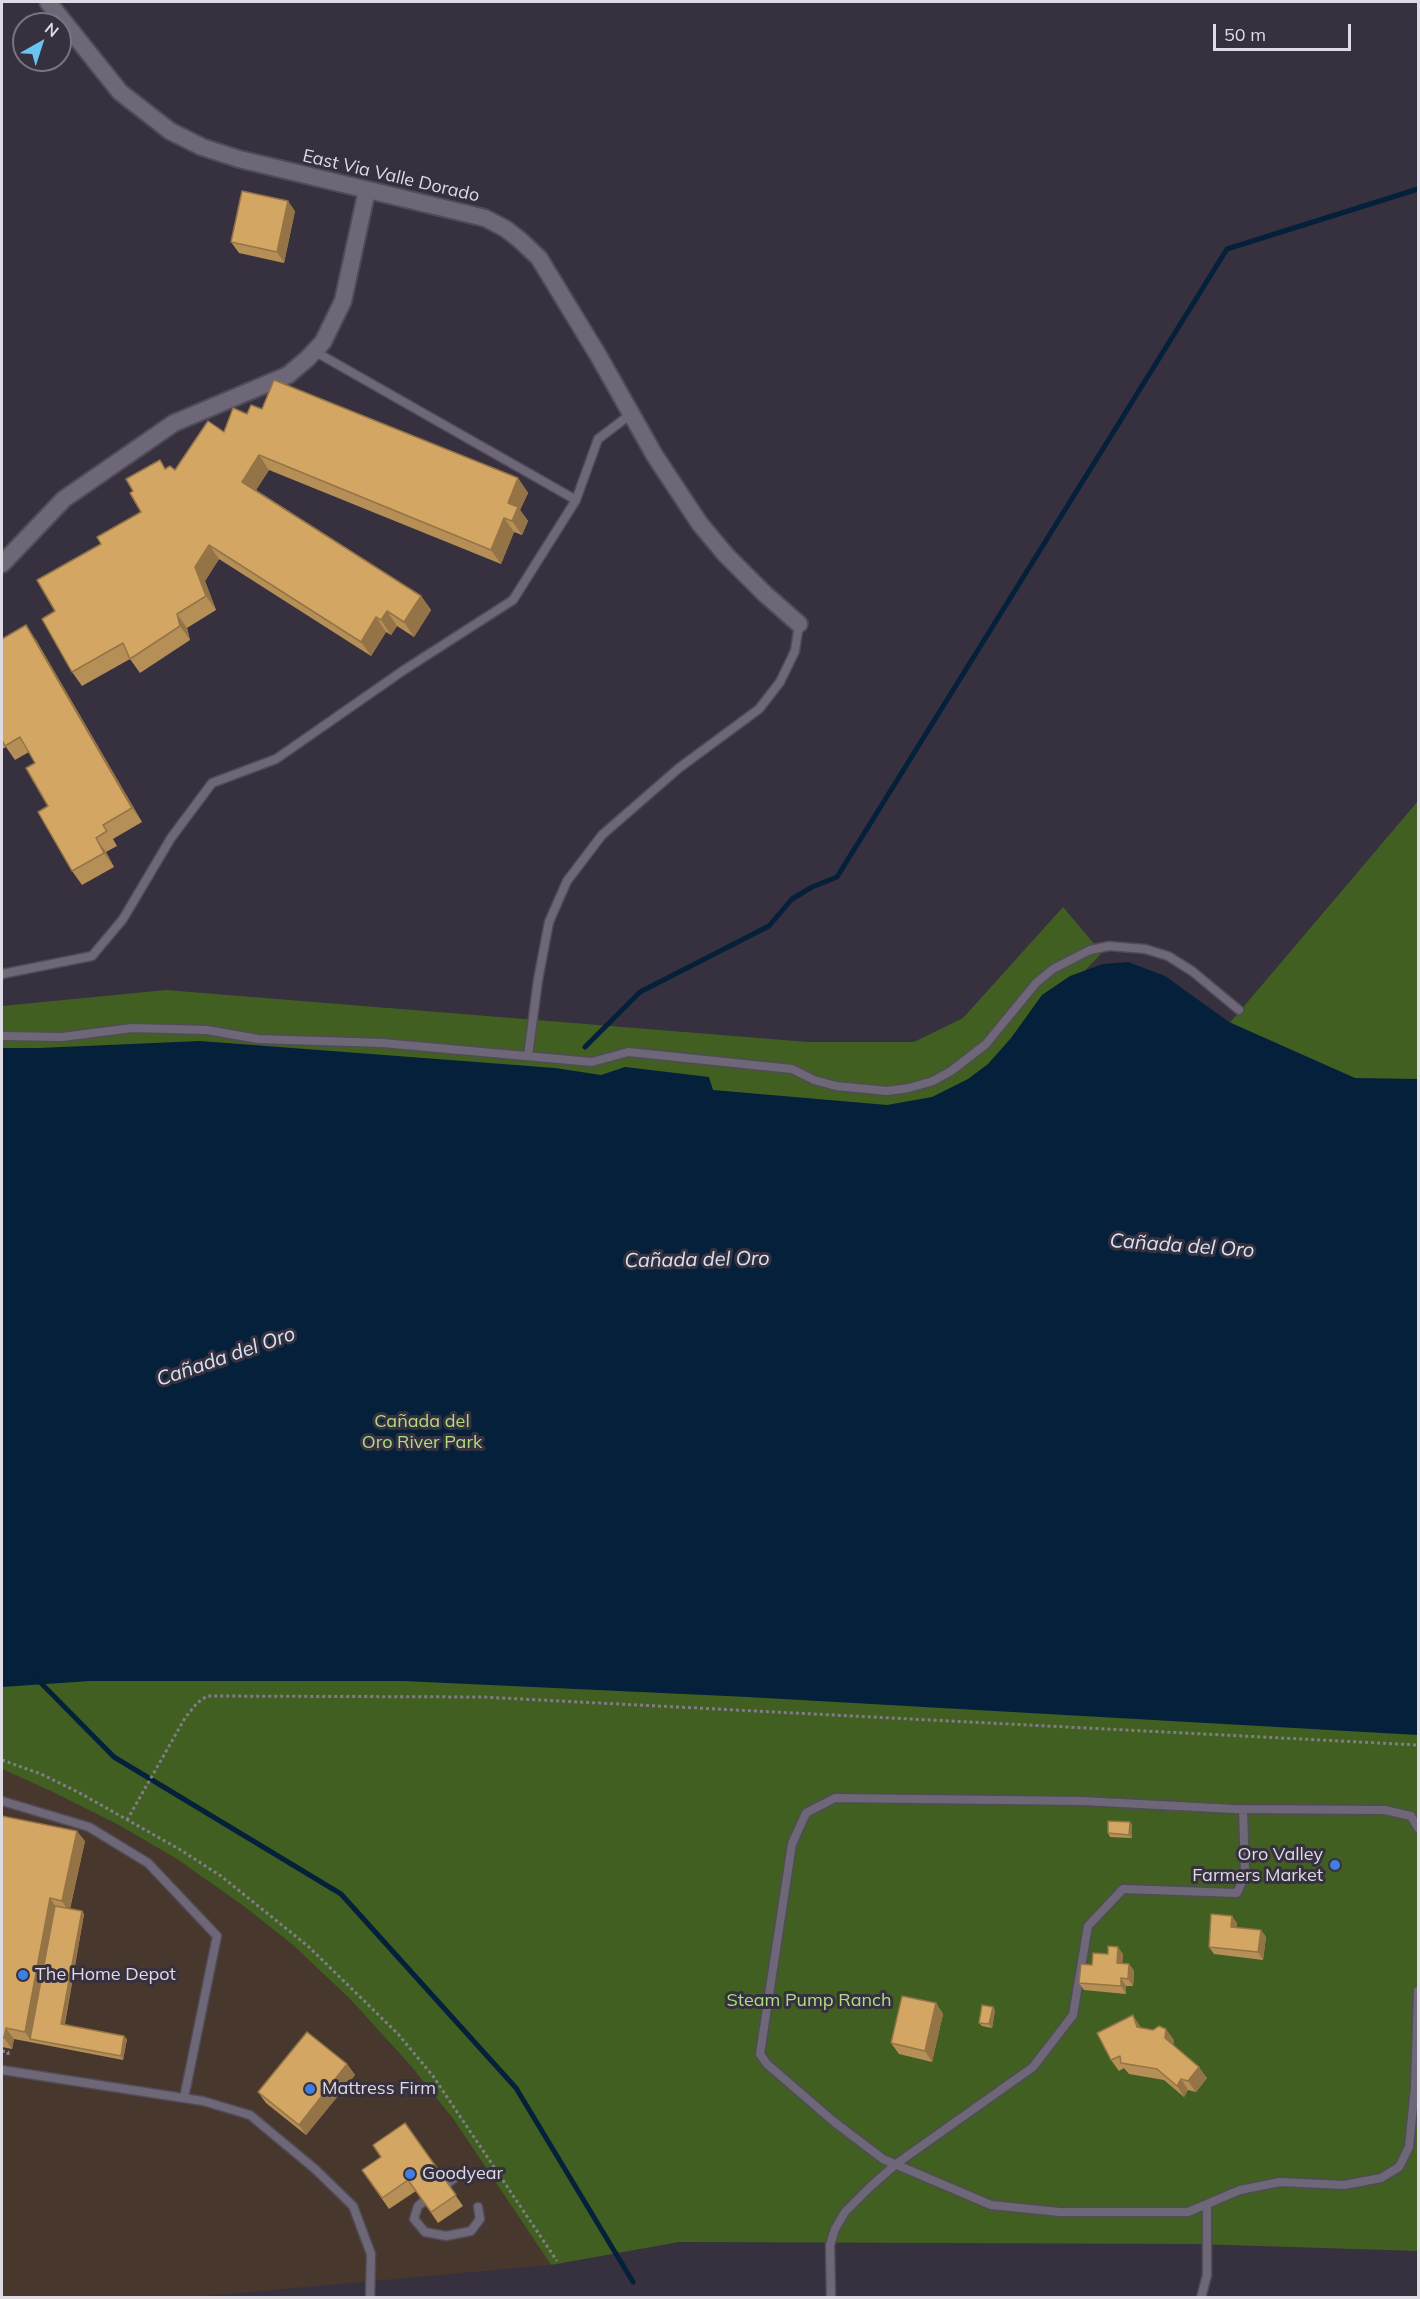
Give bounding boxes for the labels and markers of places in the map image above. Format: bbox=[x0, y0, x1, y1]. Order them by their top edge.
place label: Oro Valley Farmers Market bbox=[1192, 1844, 1323, 1886]
marker: Oro Valley Farmers Market bbox=[1328, 1858, 1342, 1872]
place label: The Home Depot bbox=[35, 1964, 176, 1986]
marker: The Home Depot bbox=[16, 1968, 30, 1982]
place label: Mattress Firm bbox=[322, 2078, 436, 2100]
marker: Mattress Firm bbox=[303, 2082, 317, 2096]
place label: Goodyear bbox=[422, 2163, 503, 2185]
marker: Goodyear bbox=[403, 2167, 417, 2181]

